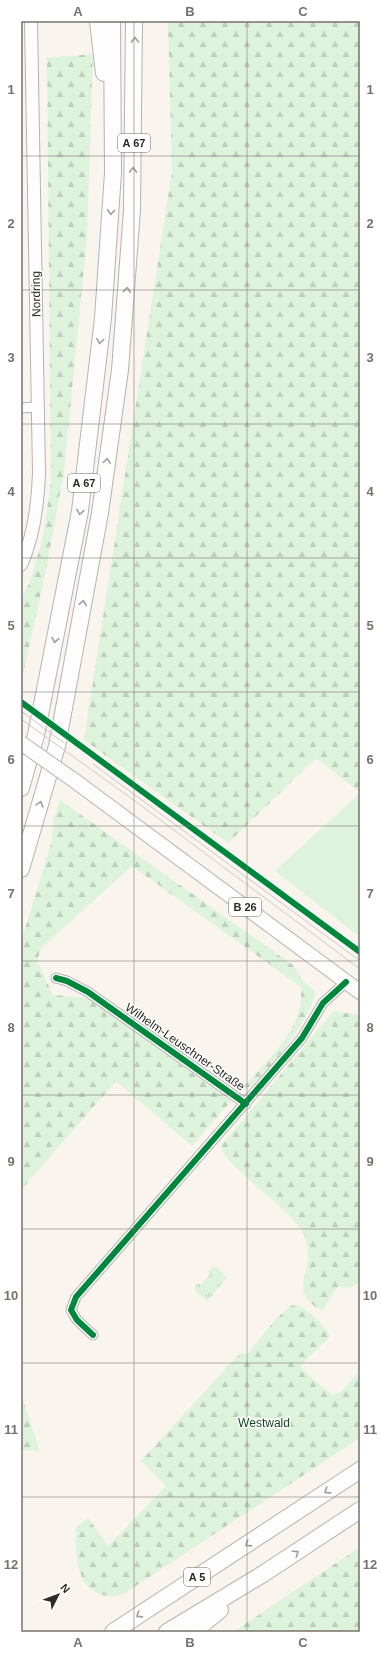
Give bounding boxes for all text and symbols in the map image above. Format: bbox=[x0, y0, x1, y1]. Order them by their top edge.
text: A bbox=[73, 4, 83, 19]
text: B bbox=[185, 4, 195, 19]
text: C bbox=[298, 4, 308, 19]
one-way arrow bbox=[131, 37, 139, 43]
text: 1 bbox=[7, 82, 15, 97]
text: 1 bbox=[366, 82, 374, 97]
road number: A 67 bbox=[118, 134, 150, 152]
one-way arrow bbox=[129, 167, 137, 173]
one-way arrow bbox=[106, 209, 115, 215]
text: 2 bbox=[7, 216, 15, 231]
text: 2 bbox=[366, 216, 374, 231]
street label: Nordring bbox=[29, 271, 43, 317]
one-way arrow bbox=[122, 287, 131, 293]
one-way arrow bbox=[96, 338, 105, 344]
text: 3 bbox=[7, 350, 15, 365]
text: 3 bbox=[366, 350, 374, 365]
one-way arrow bbox=[102, 458, 111, 464]
road number: A 67 bbox=[68, 474, 100, 492]
text: 4 bbox=[7, 484, 15, 499]
text: 4 bbox=[366, 484, 374, 499]
one-way arrow bbox=[76, 509, 85, 515]
one-way arrow bbox=[78, 600, 87, 606]
text: 5 bbox=[7, 618, 15, 633]
text: 5 bbox=[366, 618, 374, 633]
one-way arrow bbox=[51, 637, 60, 643]
text: 6 bbox=[7, 752, 15, 767]
text: 6 bbox=[366, 752, 374, 767]
one-way arrow bbox=[36, 801, 44, 808]
text: 7 bbox=[7, 886, 15, 901]
text: 7 bbox=[366, 886, 374, 901]
road number: B 26 bbox=[229, 898, 261, 916]
street label: Wilhelm-Leuschner-Straße bbox=[123, 1000, 248, 1094]
text: 8 bbox=[7, 1020, 15, 1035]
text: 8 bbox=[366, 1020, 374, 1035]
text: 9 bbox=[7, 1154, 15, 1169]
text: 9 bbox=[366, 1154, 374, 1169]
text: 10 bbox=[4, 1288, 18, 1303]
text: 10 bbox=[363, 1288, 377, 1303]
park label: Westwald bbox=[238, 1416, 290, 1430]
text: 11 bbox=[4, 1422, 18, 1437]
text: 11 bbox=[363, 1422, 377, 1437]
one-way arrow bbox=[325, 1486, 332, 1493]
one-way arrow bbox=[245, 1539, 252, 1547]
one-way arrow bbox=[292, 1550, 299, 1558]
text: 12 bbox=[4, 1557, 18, 1572]
text: 12 bbox=[363, 1557, 377, 1572]
road number: A 5 bbox=[184, 1568, 210, 1586]
north arrow bbox=[38, 1575, 78, 1615]
text: N bbox=[58, 1581, 73, 1595]
one-way arrow bbox=[136, 1610, 143, 1618]
text: A bbox=[73, 1635, 83, 1650]
text: B bbox=[185, 1635, 195, 1650]
text: C bbox=[298, 1635, 308, 1650]

